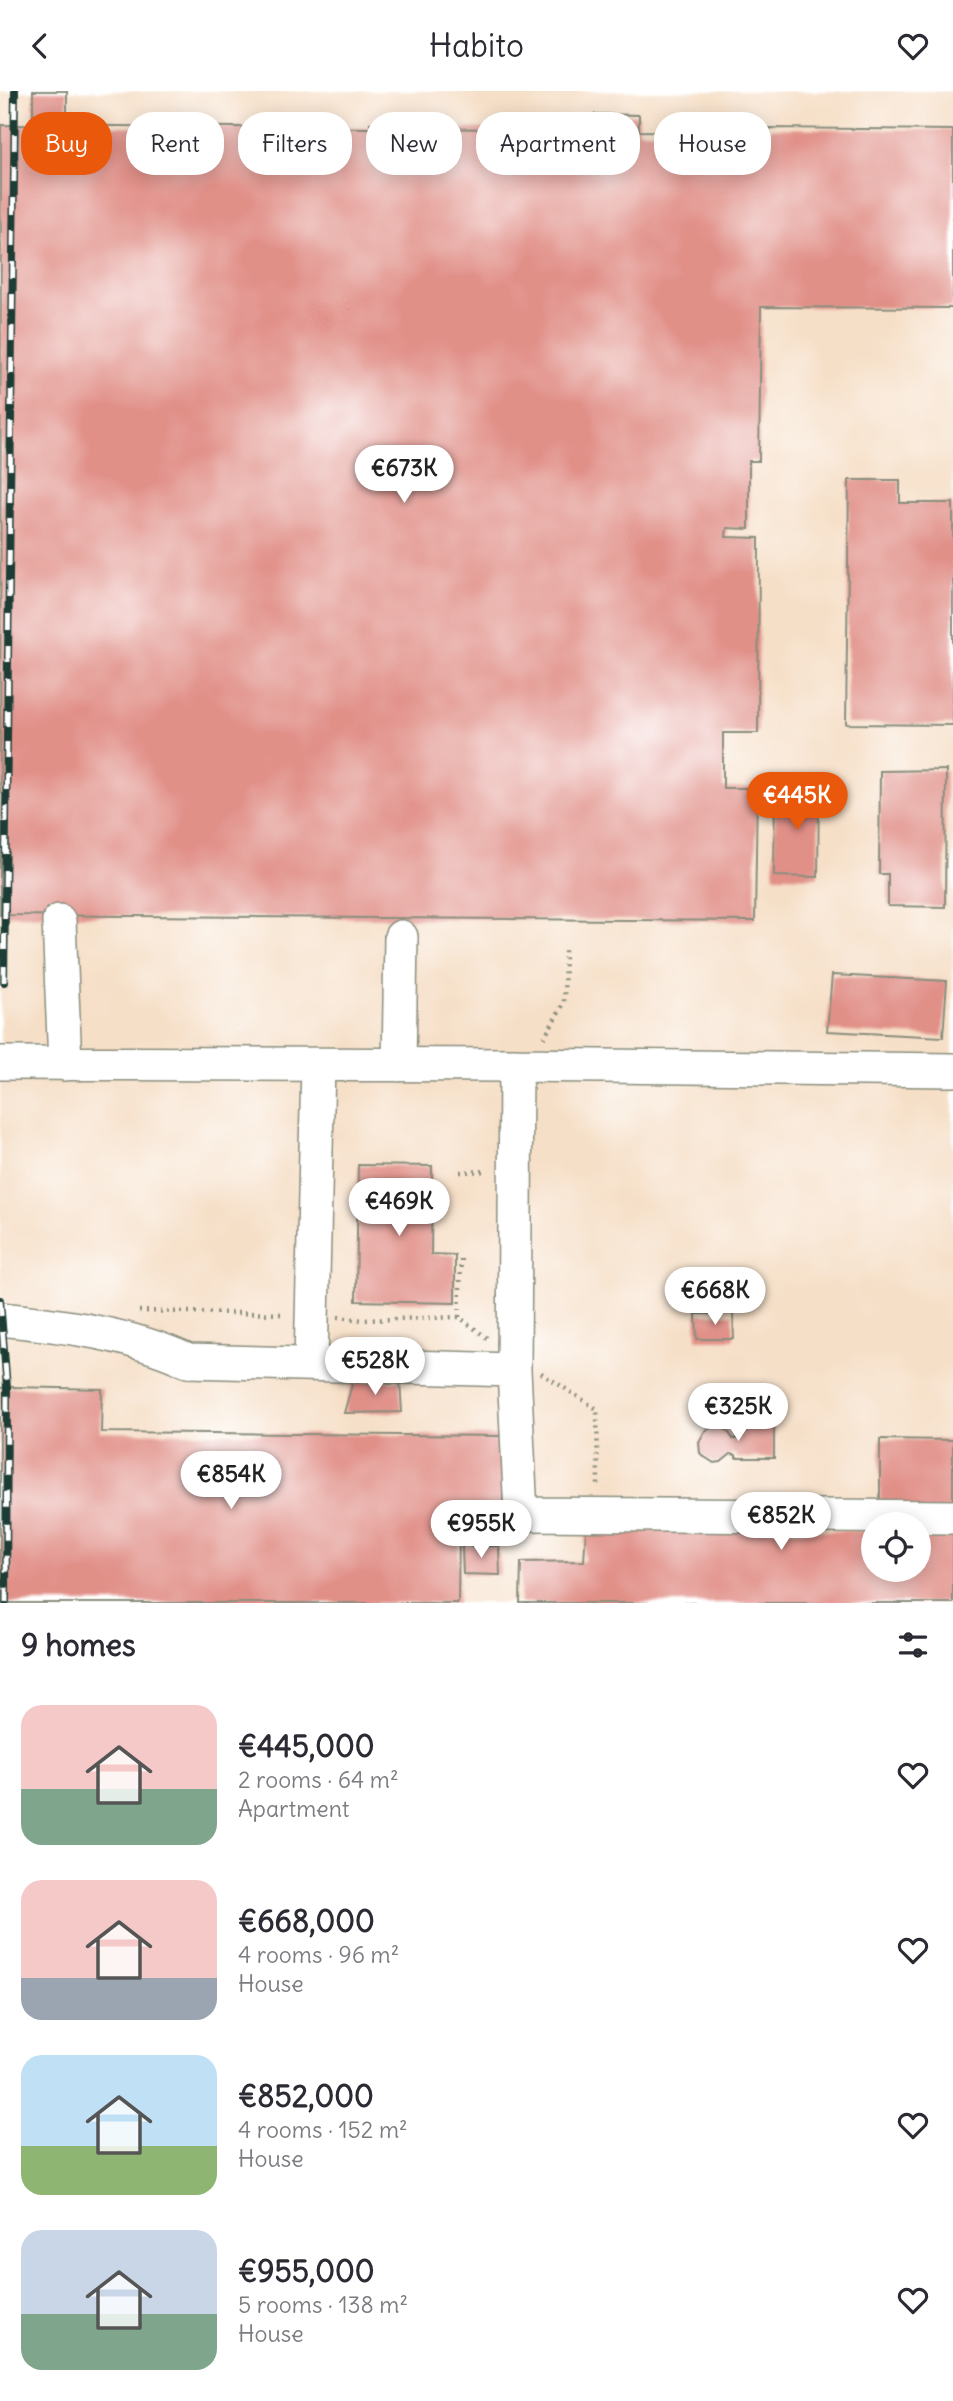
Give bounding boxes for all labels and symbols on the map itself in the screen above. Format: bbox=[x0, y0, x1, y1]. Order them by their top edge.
pin: €673K bbox=[355, 445, 453, 505]
pin: €445K bbox=[748, 773, 846, 832]
pin: €469K bbox=[350, 1179, 448, 1238]
pin: €668K bbox=[666, 1267, 764, 1327]
pin: €528K bbox=[326, 1337, 424, 1397]
pin: €325K bbox=[689, 1383, 787, 1443]
pin: €854K bbox=[182, 1451, 280, 1511]
pin: €852K bbox=[732, 1493, 830, 1552]
pin: €955K bbox=[432, 1501, 530, 1560]

